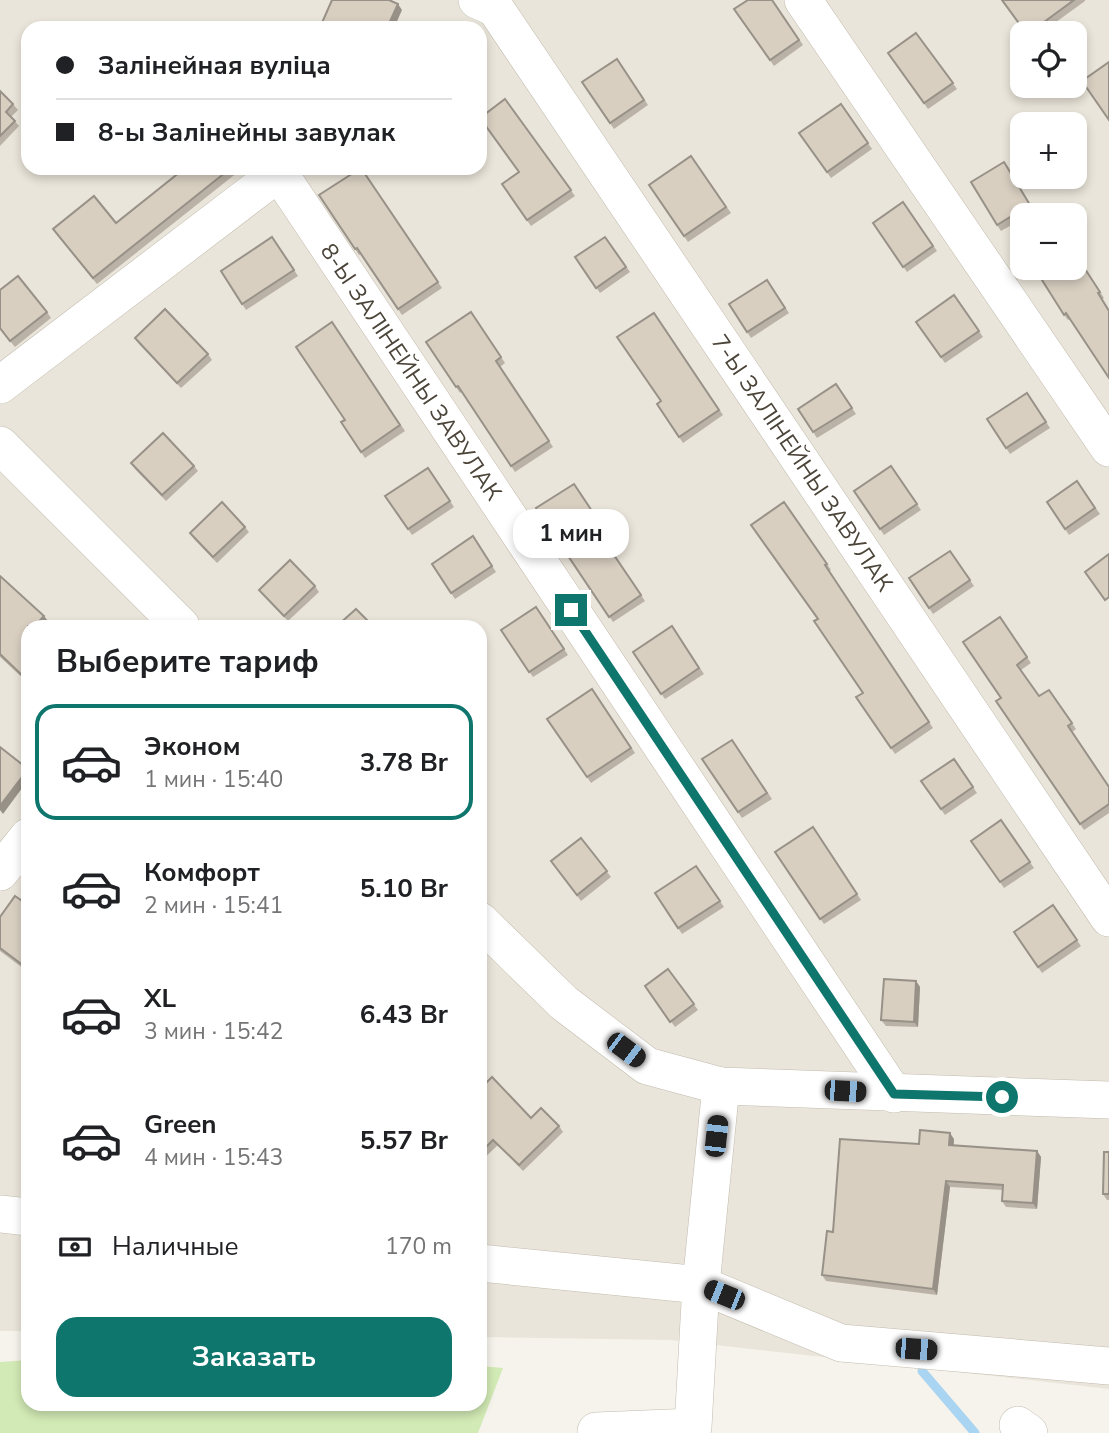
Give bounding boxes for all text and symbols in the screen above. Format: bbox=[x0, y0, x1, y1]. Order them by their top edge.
map controls bbox=[1010, 21, 1087, 280]
button: locate bbox=[1010, 21, 1087, 98]
text: Залінейная вуліца bbox=[98, 48, 331, 83]
button: + bbox=[1010, 112, 1087, 189]
text: 8-ы Залінейны завулак bbox=[98, 115, 395, 150]
button: − bbox=[1010, 203, 1087, 280]
street label: 8-Ы ЗАЛІНЕЙНЫ ЗАВУЛАК bbox=[313, 237, 509, 507]
street label: 7-Ы ЗАЛІНЕЙНЫ ЗАВУЛАК bbox=[704, 328, 900, 598]
callout: 1 мин bbox=[513, 508, 629, 558]
text: 1 мин bbox=[539, 518, 603, 549]
route end bbox=[555, 594, 587, 626]
text: Выберите тариф bbox=[56, 640, 319, 683]
text: Эконом bbox=[144, 729, 241, 764]
icon: car bbox=[60, 731, 123, 794]
text: 3.78 Br bbox=[360, 745, 448, 780]
text: 1 мин · 15:40 bbox=[144, 764, 283, 795]
text: Комфорт bbox=[144, 855, 260, 890]
icon: car bbox=[60, 857, 123, 920]
text: 5.10 Br bbox=[360, 871, 448, 906]
text: 2 мин · 15:41 bbox=[144, 890, 283, 921]
text: XL bbox=[144, 981, 176, 1016]
icon: car bbox=[60, 983, 123, 1046]
text: 6.43 Br bbox=[360, 997, 448, 1032]
text: 3 мин · 15:42 bbox=[144, 1016, 283, 1047]
car bbox=[603, 1029, 650, 1071]
car bbox=[824, 1079, 867, 1103]
route start bbox=[986, 1081, 1018, 1113]
text: Green bbox=[144, 1107, 217, 1142]
icon: car bbox=[60, 1109, 123, 1172]
car bbox=[704, 1114, 729, 1158]
text: 5.57 Br bbox=[360, 1123, 448, 1158]
text: 4 мин · 15:43 bbox=[144, 1142, 283, 1173]
icon: cash bbox=[56, 1228, 94, 1266]
text: Наличные bbox=[112, 1229, 239, 1264]
text: 170 m bbox=[385, 1231, 452, 1262]
car bbox=[701, 1277, 748, 1313]
button: Заказать bbox=[56, 1317, 452, 1397]
car bbox=[895, 1337, 938, 1361]

